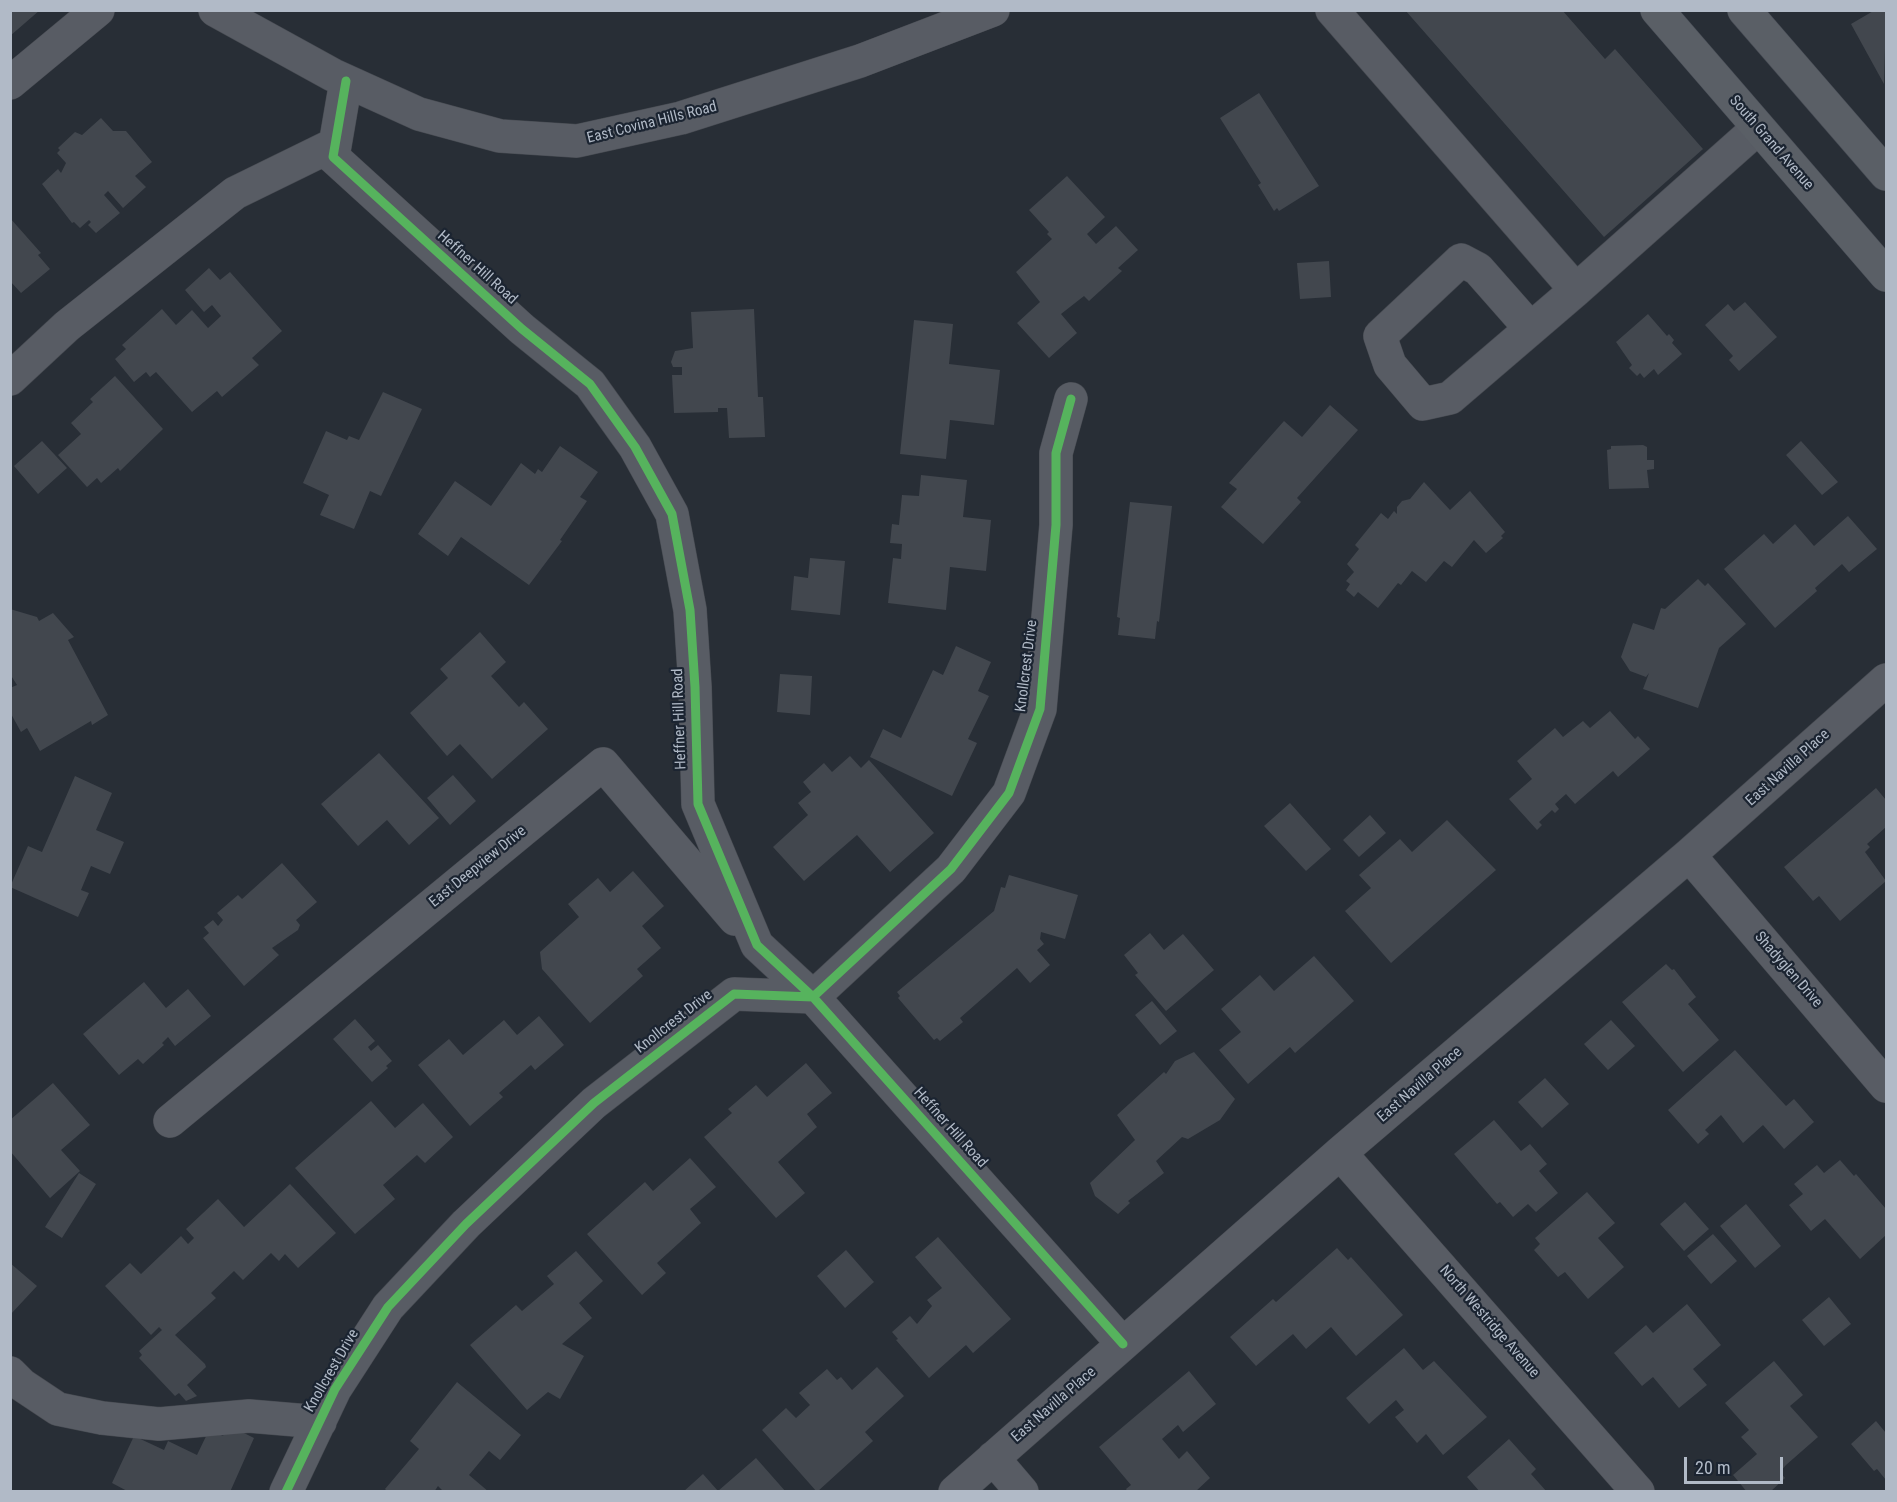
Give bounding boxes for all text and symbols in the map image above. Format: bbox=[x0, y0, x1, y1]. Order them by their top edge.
street label: South Grand Avenue bbox=[1725, 92, 1817, 194]
street label: East Covina Hills Road bbox=[585, 98, 719, 148]
street label: Heffner Hill Road bbox=[433, 227, 521, 309]
street label: Knollcrest Drive bbox=[1012, 619, 1042, 713]
street label: Heffner Hill Road bbox=[669, 668, 691, 770]
street label: East Navilla Place bbox=[1743, 726, 1833, 810]
street label: East Deepview Drive bbox=[426, 822, 530, 912]
street label: Shadyglen Drive bbox=[1750, 929, 1826, 1011]
street label: Knollcrest Drive bbox=[632, 986, 716, 1058]
street label: East Navilla Place bbox=[1374, 1043, 1466, 1127]
street label: Heffner Hill Road bbox=[909, 1084, 991, 1172]
street label: North Westridge Avenue bbox=[1435, 1262, 1543, 1382]
street label: Knollcrest Drive bbox=[301, 1326, 363, 1416]
street label: East Navilla Place bbox=[1008, 1363, 1100, 1447]
scale bar bbox=[1687, 1445, 1786, 1483]
text: 20 m bbox=[1695, 1457, 1730, 1478]

